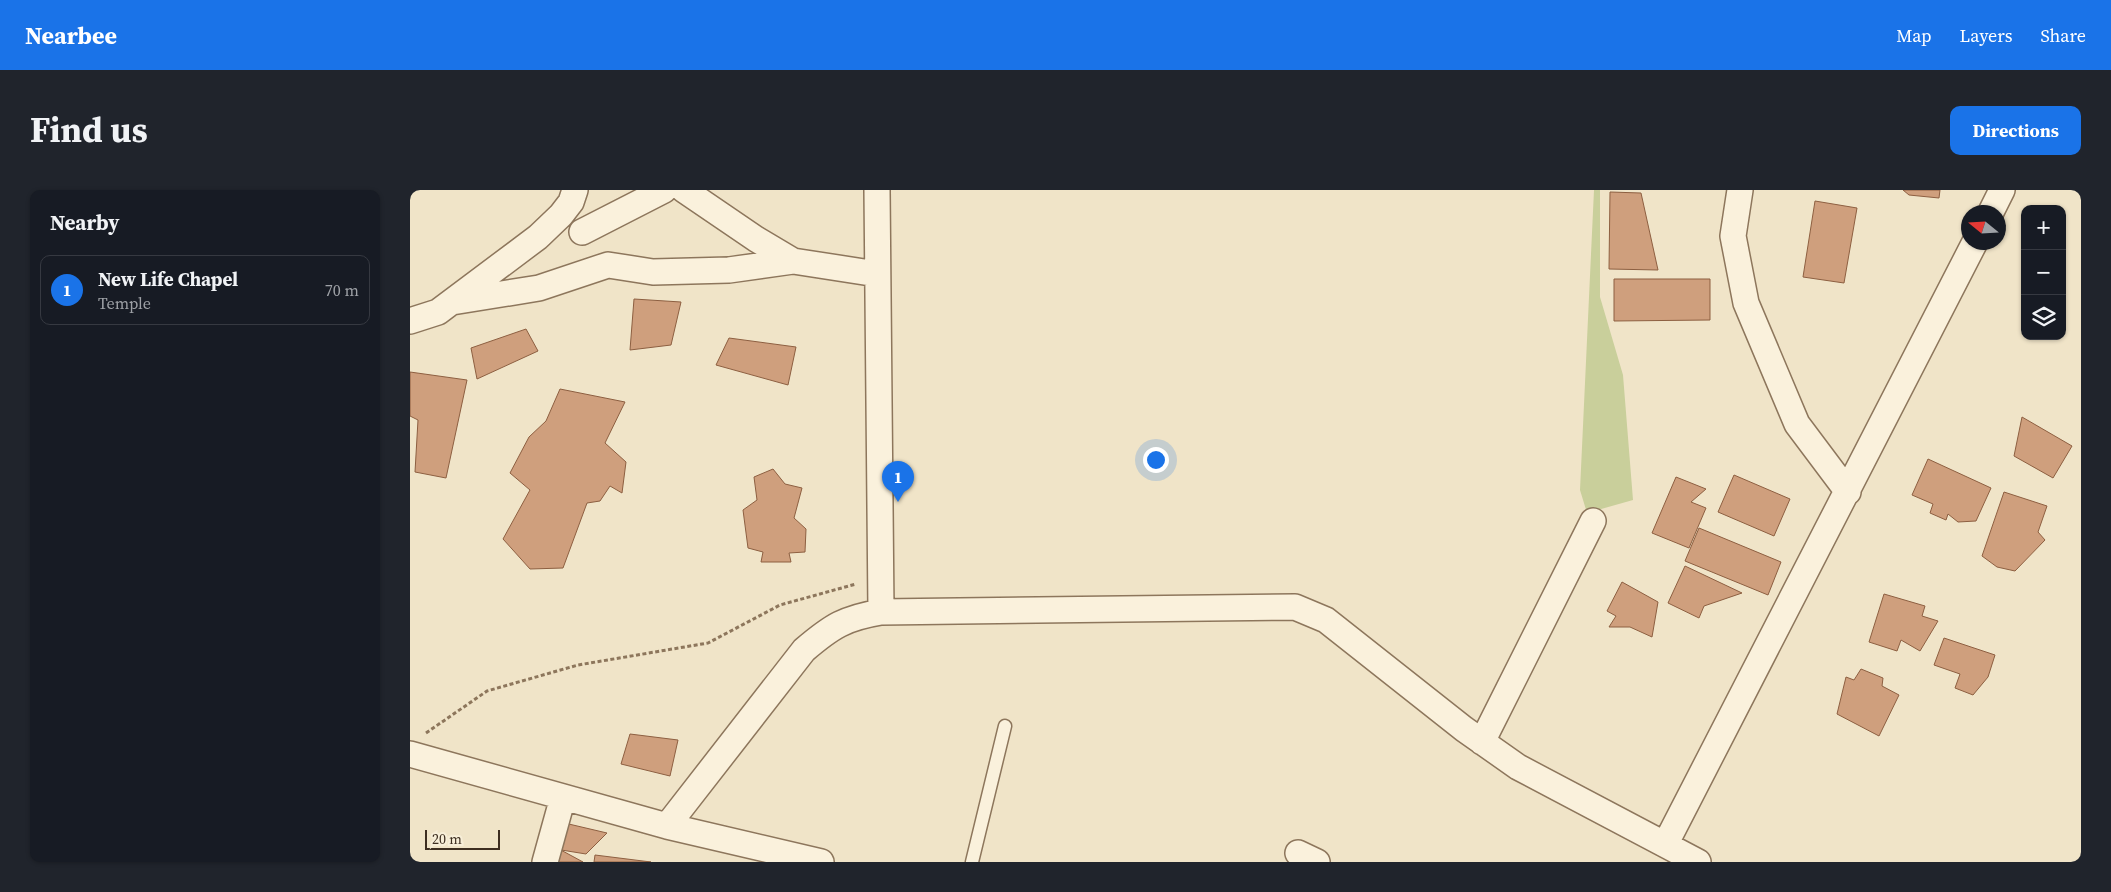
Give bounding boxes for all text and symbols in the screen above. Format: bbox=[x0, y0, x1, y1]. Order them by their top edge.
text: Nearbee bbox=[25, 19, 117, 52]
text: Map bbox=[1896, 23, 1931, 48]
text: Layers bbox=[1959, 23, 2012, 48]
text: Share bbox=[2040, 23, 2086, 48]
text: Find us bbox=[30, 106, 148, 154]
button: Directions bbox=[1950, 106, 2081, 155]
north arrow bbox=[1961, 205, 2006, 250]
map controls bbox=[2021, 205, 2066, 340]
button: + bbox=[2021, 205, 2066, 250]
text: Nearby bbox=[50, 208, 120, 237]
button: − bbox=[2021, 250, 2066, 295]
text: New Life Chapel bbox=[98, 266, 238, 292]
text: 1 bbox=[63, 279, 71, 301]
text: 70 m bbox=[325, 279, 359, 301]
text: Temple bbox=[98, 292, 151, 314]
button: layers bbox=[2021, 295, 2066, 340]
your location bbox=[1143, 447, 1169, 473]
pin: 1 bbox=[882, 461, 914, 502]
scale bar bbox=[425, 827, 500, 850]
text: 20 m bbox=[432, 829, 462, 849]

